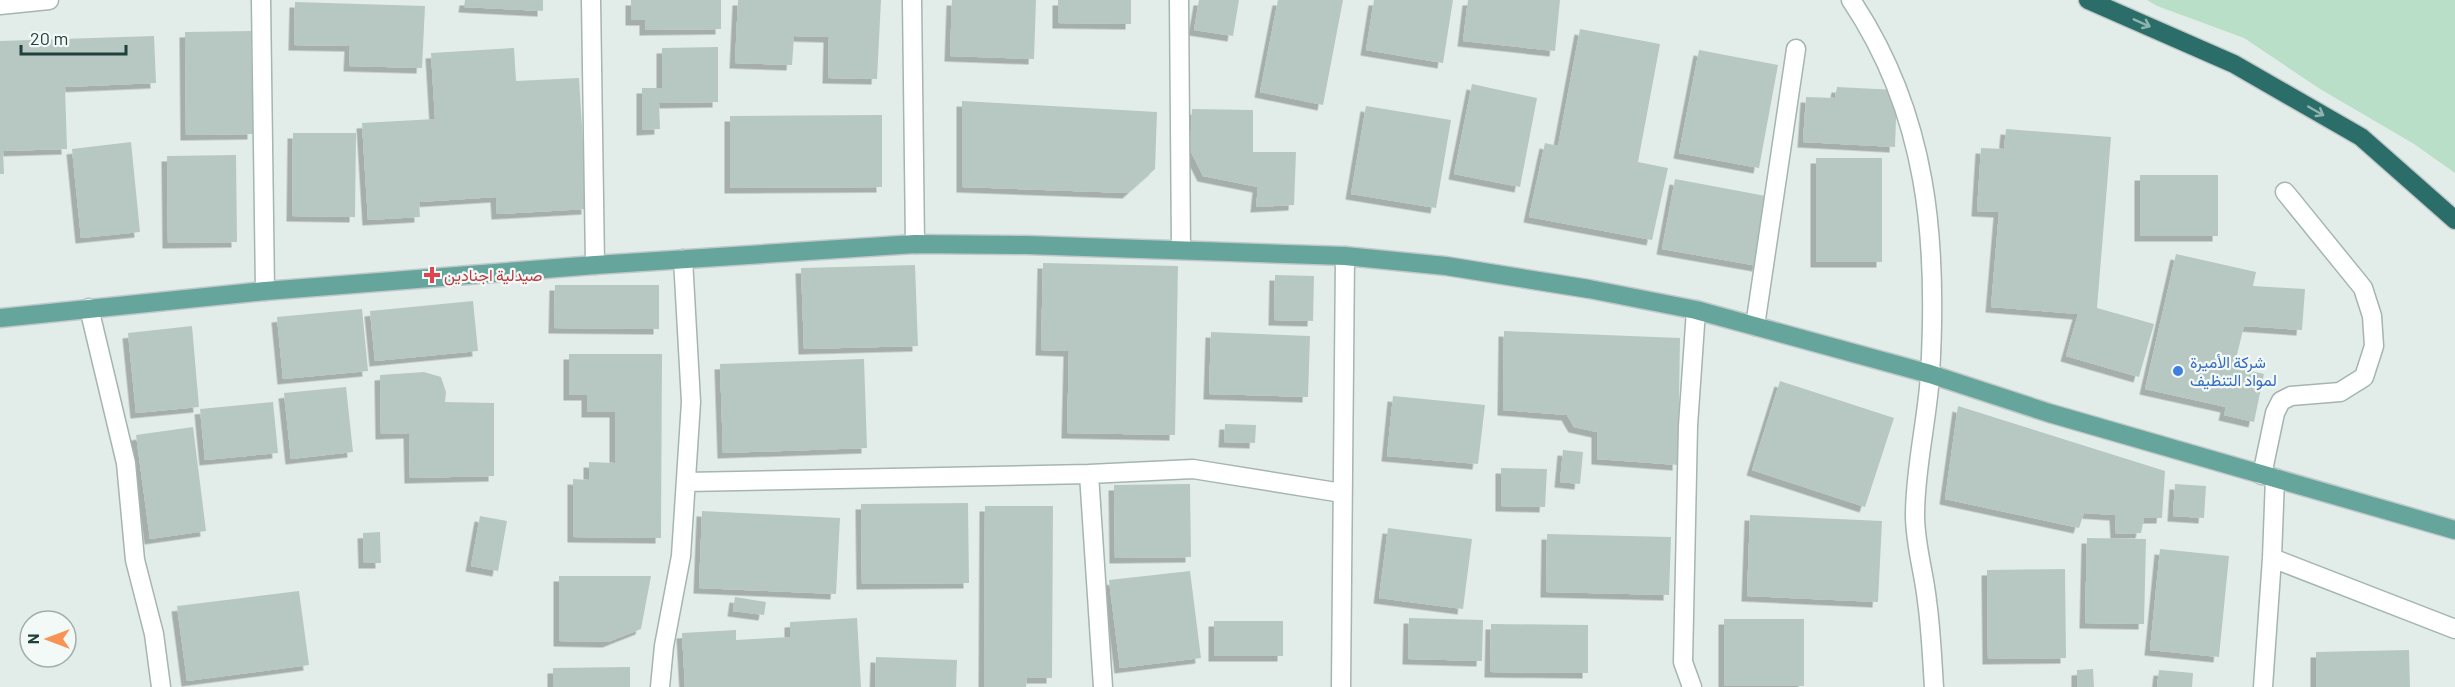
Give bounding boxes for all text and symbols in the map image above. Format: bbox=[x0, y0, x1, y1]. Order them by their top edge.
scale bar bbox=[21, 18, 126, 56]
one-way arrow bbox=[2133, 19, 2151, 30]
text: 20 m bbox=[30, 27, 68, 49]
one-way arrow bbox=[2307, 105, 2324, 117]
place label: صيدلية اجنادين bbox=[444, 265, 542, 286]
marker: صيدلية اجنادين bbox=[425, 268, 439, 282]
place label: شركة الأميرة لمواد التنظيف bbox=[2190, 352, 2277, 391]
marker: شركة الأميرة لمواد التنظيف bbox=[2171, 364, 2185, 378]
north arrow bbox=[18, 609, 78, 669]
text: N bbox=[23, 634, 42, 644]

